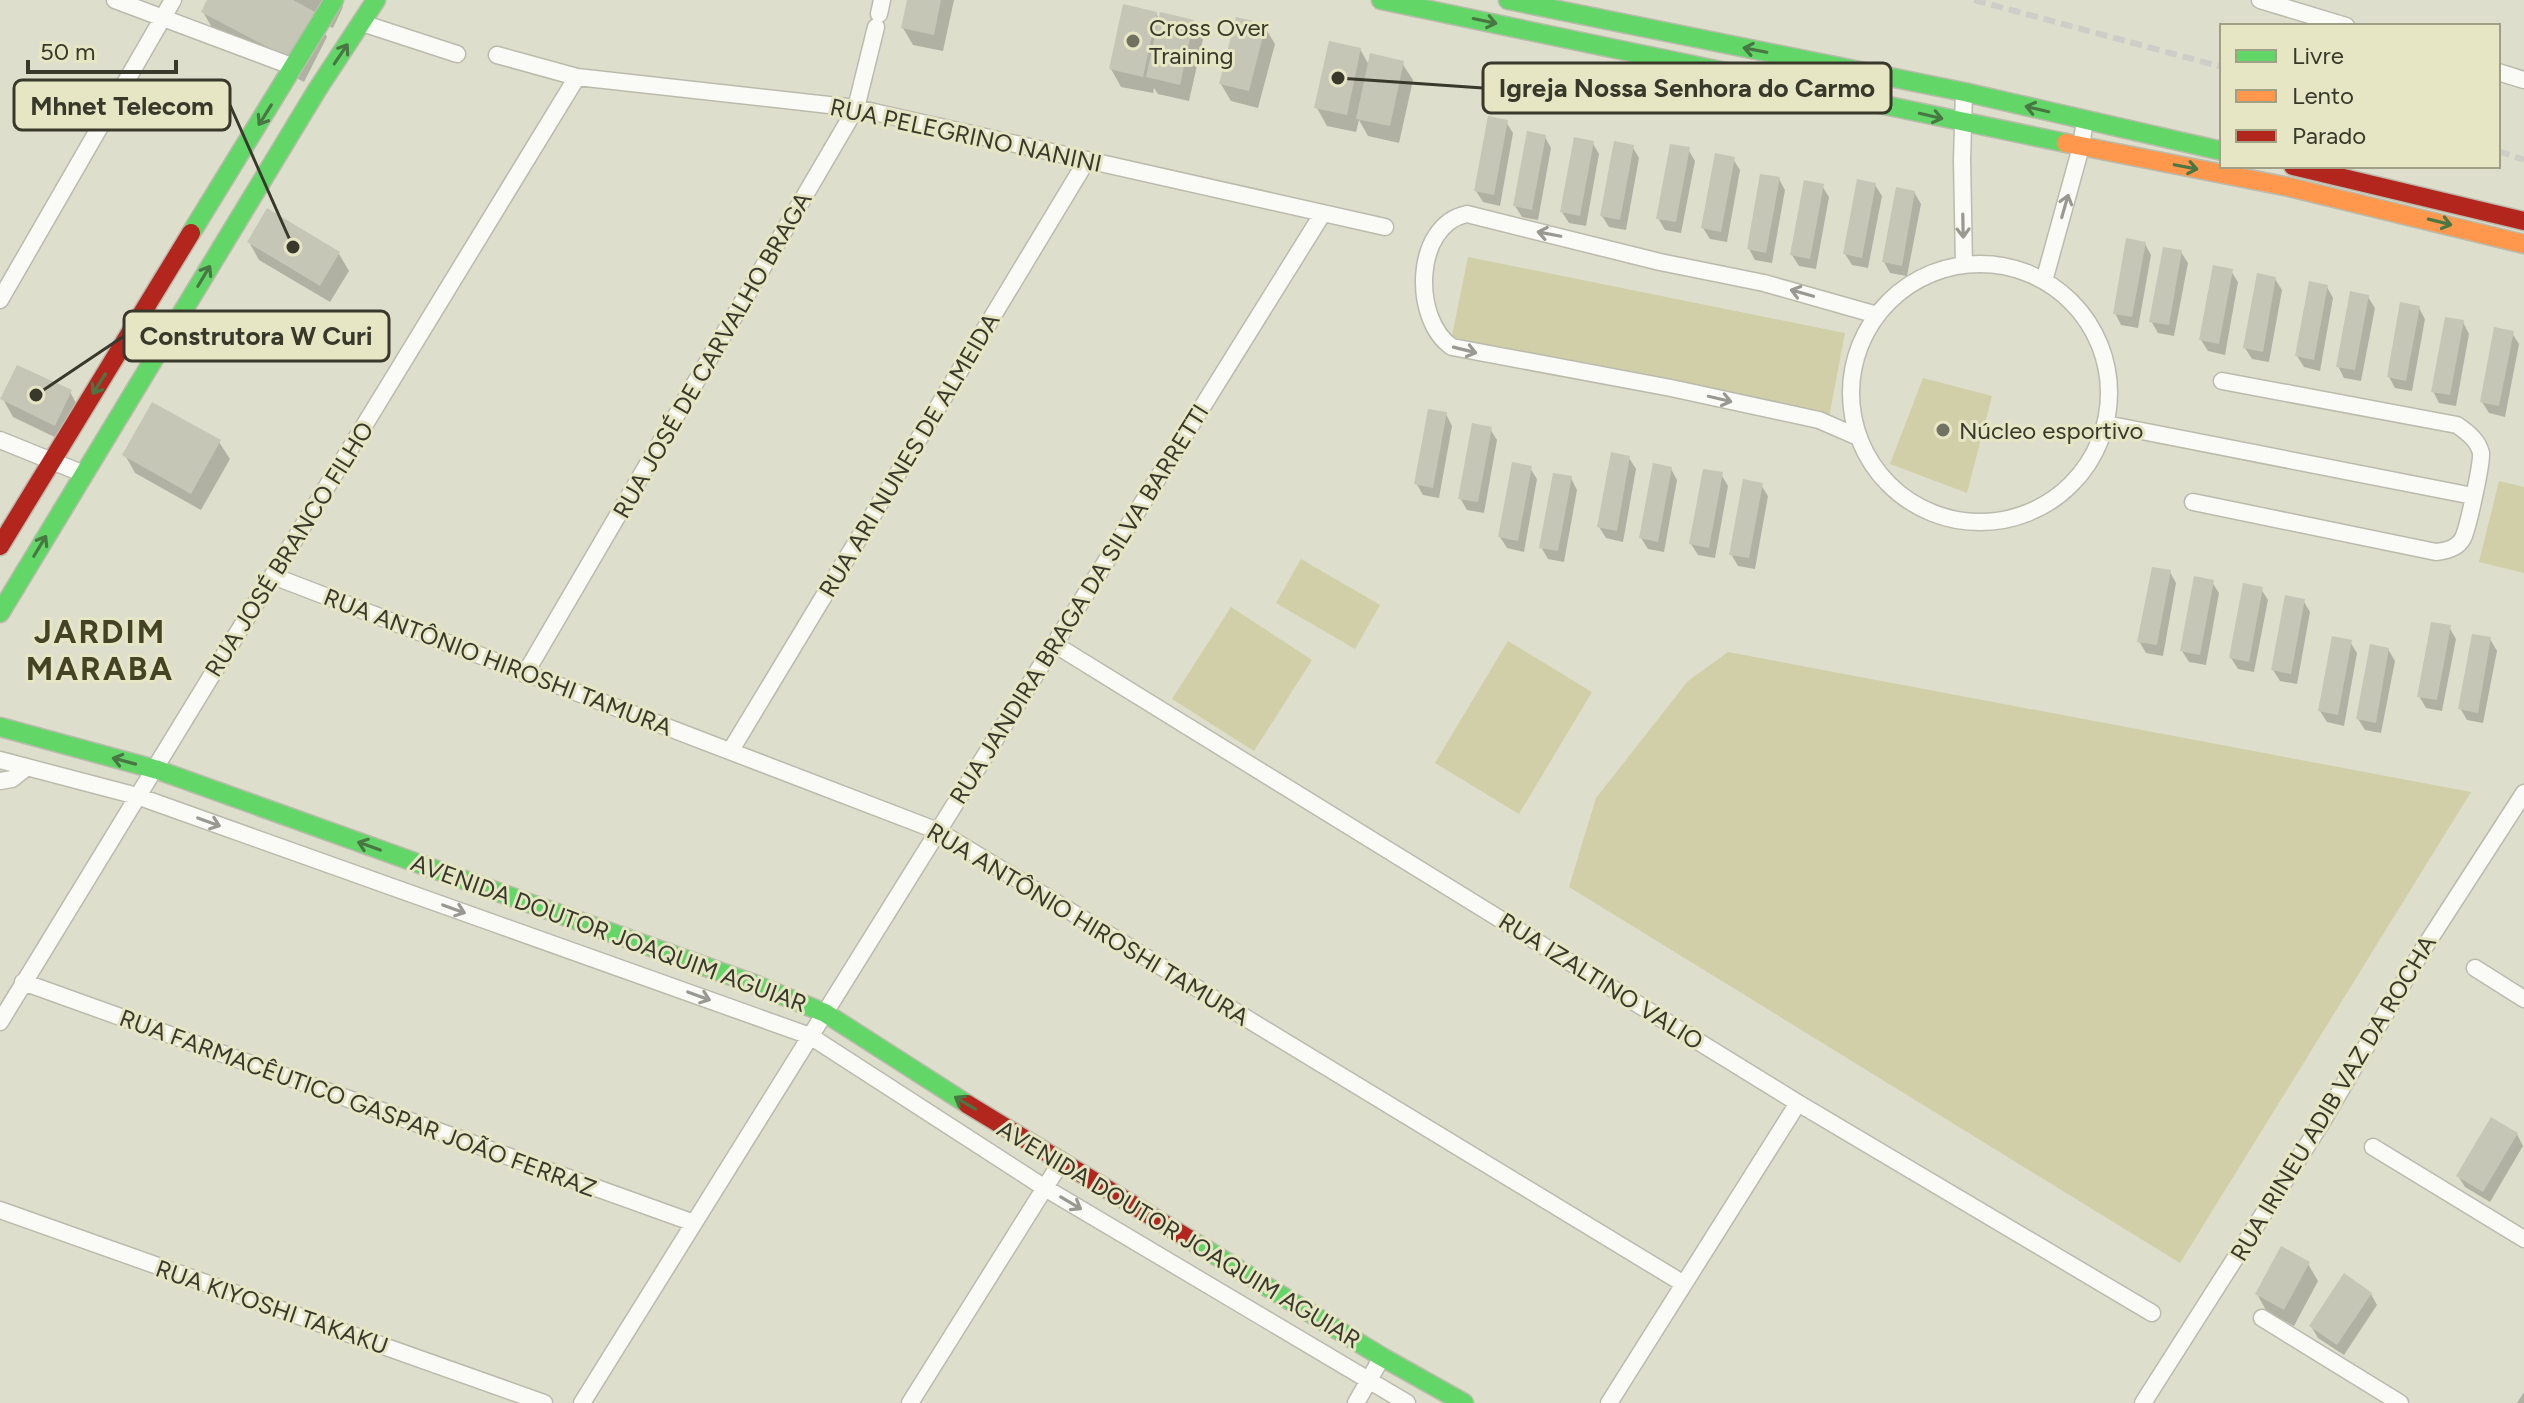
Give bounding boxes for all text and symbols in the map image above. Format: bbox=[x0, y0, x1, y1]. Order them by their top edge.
place label: Cross Over Training bbox=[1149, 13, 1269, 70]
one-way arrow bbox=[1472, 15, 1497, 30]
scale bar bbox=[28, 24, 176, 74]
legend bbox=[2220, 24, 2500, 168]
marker: Cross Over Training bbox=[1124, 32, 1142, 50]
text: 50 m bbox=[40, 37, 96, 66]
text: Livre bbox=[2292, 41, 2344, 70]
one-way arrow bbox=[1742, 42, 1768, 57]
one-way arrow bbox=[332, 44, 349, 66]
callout: Igreja Nossa Senhora do Carmo bbox=[1483, 63, 1891, 113]
text: Igreja Nossa Senhora do Carmo bbox=[1499, 72, 1875, 104]
callout: Mhnet Telecom bbox=[14, 80, 230, 130]
text: Lento bbox=[2292, 81, 2354, 110]
text: Mhnet Telecom bbox=[30, 90, 214, 122]
street label: RUA PELEGRINO NANINI bbox=[828, 92, 1104, 178]
one-way arrow bbox=[2024, 101, 2050, 116]
one-way arrow bbox=[256, 103, 272, 126]
one-way arrow bbox=[1918, 109, 1943, 124]
text: Parado bbox=[2292, 121, 2366, 150]
one-way arrow bbox=[2173, 160, 2198, 175]
street label: RUA JOSÉ DE CARVALHO BRAGA bbox=[606, 186, 818, 523]
one-way arrow bbox=[2058, 194, 2073, 220]
one-way arrow bbox=[1955, 212, 1971, 239]
one-way arrow bbox=[2427, 216, 2452, 231]
one-way arrow bbox=[1537, 225, 1562, 240]
one-way arrow bbox=[197, 265, 213, 288]
one-way arrow bbox=[1789, 285, 1815, 300]
street label: RUA ARI NUNES DE ALMEIDA bbox=[813, 307, 1006, 602]
callout: Construtora W Curi bbox=[124, 311, 389, 361]
text: Construtora W Curi bbox=[139, 320, 373, 352]
one-way arrow bbox=[1452, 344, 1478, 359]
one-way arrow bbox=[91, 372, 107, 395]
one-way arrow bbox=[1707, 392, 1733, 407]
street label: RUA JANDIRA BRAGA DA SILVA BARRETTI bbox=[943, 399, 1215, 809]
street label: RUA JOSÉ BRANCO FILHO bbox=[199, 416, 379, 682]
place label: Núcleo esportivo bbox=[1959, 416, 2143, 445]
marker: Núcleo esportivo bbox=[1934, 421, 1952, 439]
one-way arrow bbox=[33, 535, 49, 558]
street label: RUA ANTÔNIO HIROSHI TAMURA bbox=[320, 582, 677, 742]
district label: JARDIM MARABA bbox=[26, 613, 174, 688]
one-way arrow bbox=[111, 752, 137, 767]
one-way arrow bbox=[196, 815, 221, 830]
street label: RUA ANTÔNIO HIROSHI TAMURA bbox=[922, 816, 1255, 1032]
one-way arrow bbox=[357, 837, 382, 852]
street label: AVENIDA DOUTOR JOAQUIM AGUIAR bbox=[407, 848, 811, 1018]
one-way arrow bbox=[441, 903, 466, 917]
street label: RUA IZALTINO VALIO bbox=[1494, 906, 1708, 1056]
street label: RUA IRINEU ADIB VAZ DA ROCHA bbox=[2224, 929, 2442, 1266]
one-way arrow bbox=[686, 990, 711, 1005]
street label: RUA FARMACÊUTICO GASPAR JOÃO FERRAZ bbox=[116, 1003, 600, 1203]
one-way arrow bbox=[954, 1095, 977, 1111]
street label: AVENIDA DOUTOR JOAQUIM AGUIAR bbox=[992, 1114, 1366, 1354]
one-way arrow bbox=[1059, 1195, 1082, 1211]
street label: RUA KIYOSHI TAKAKU bbox=[152, 1254, 392, 1360]

